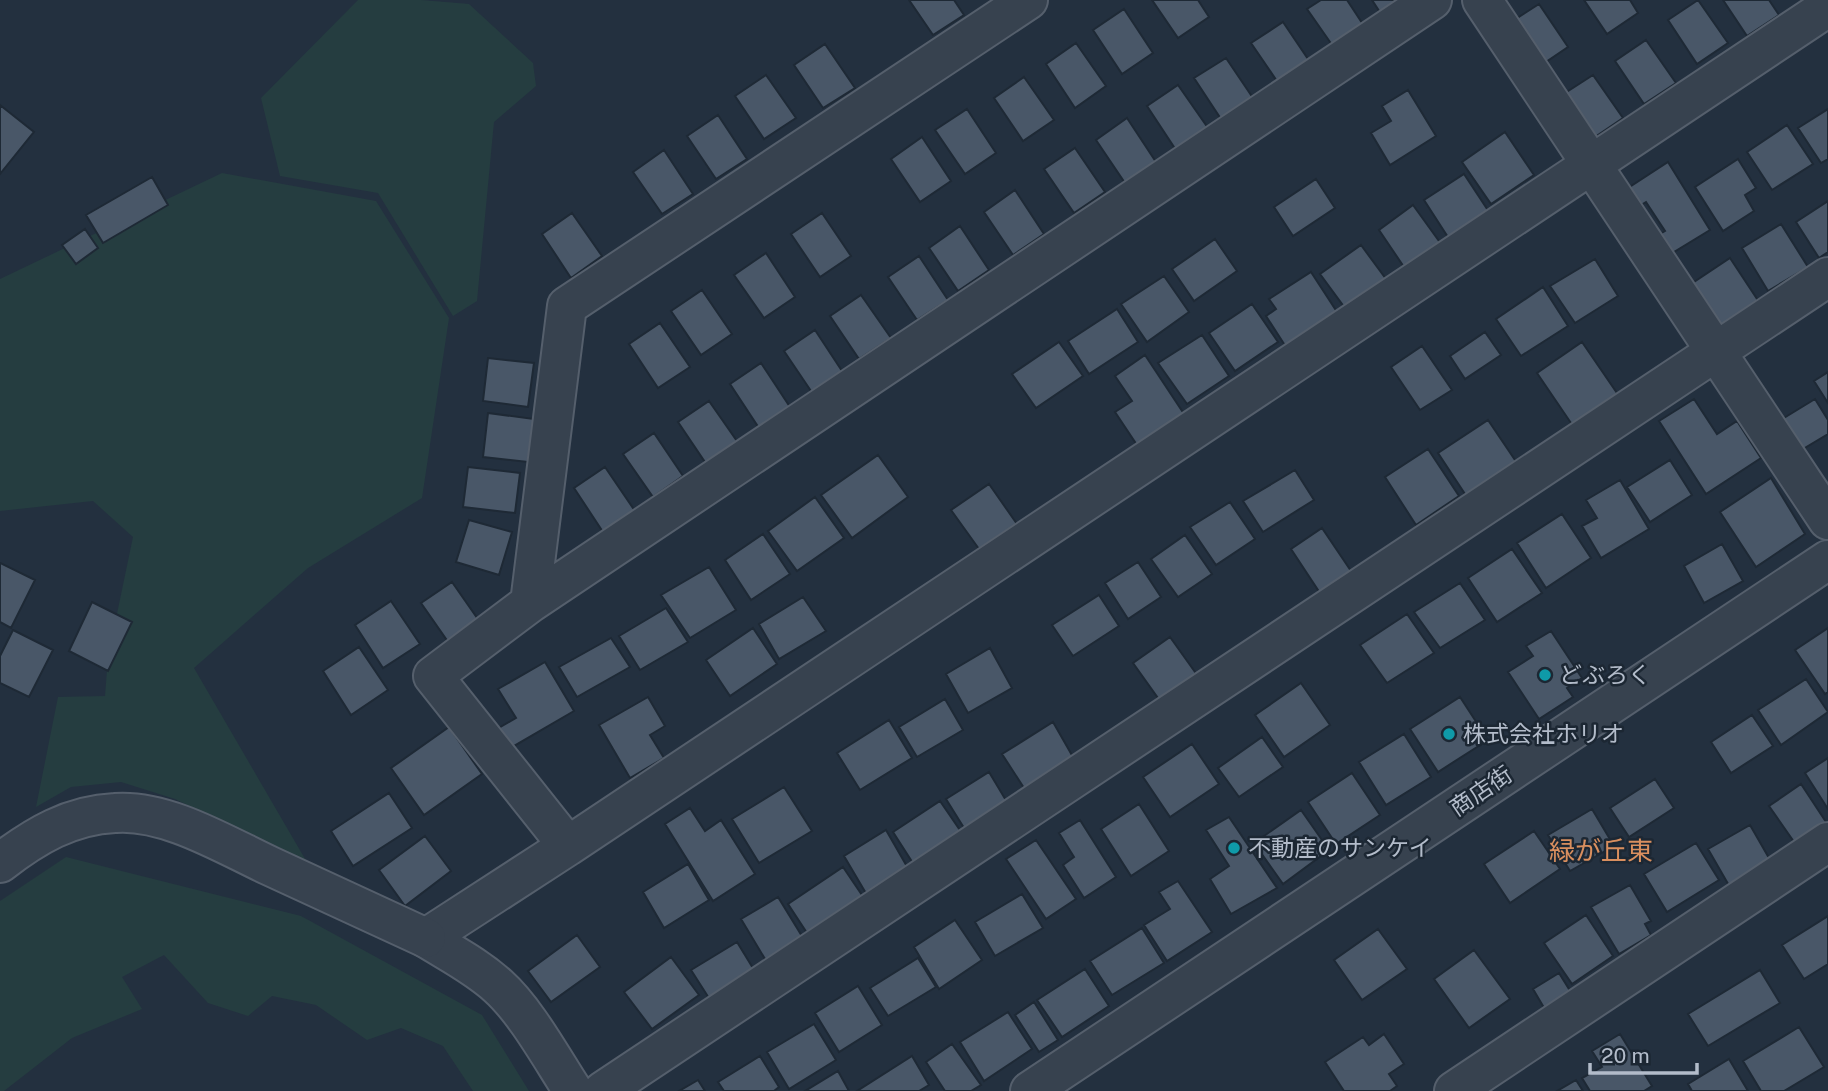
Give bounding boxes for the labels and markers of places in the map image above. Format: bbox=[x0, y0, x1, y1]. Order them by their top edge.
place label: どぶろく bbox=[1559, 661, 1651, 688]
marker: どぶろく bbox=[1537, 667, 1553, 683]
place label: 株式会社ホリオ bbox=[1463, 720, 1624, 747]
marker: 株式会社ホリオ bbox=[1441, 726, 1457, 742]
place label: 不動産のサンケイ bbox=[1248, 834, 1432, 861]
marker: 不動産のサンケイ bbox=[1226, 840, 1242, 856]

